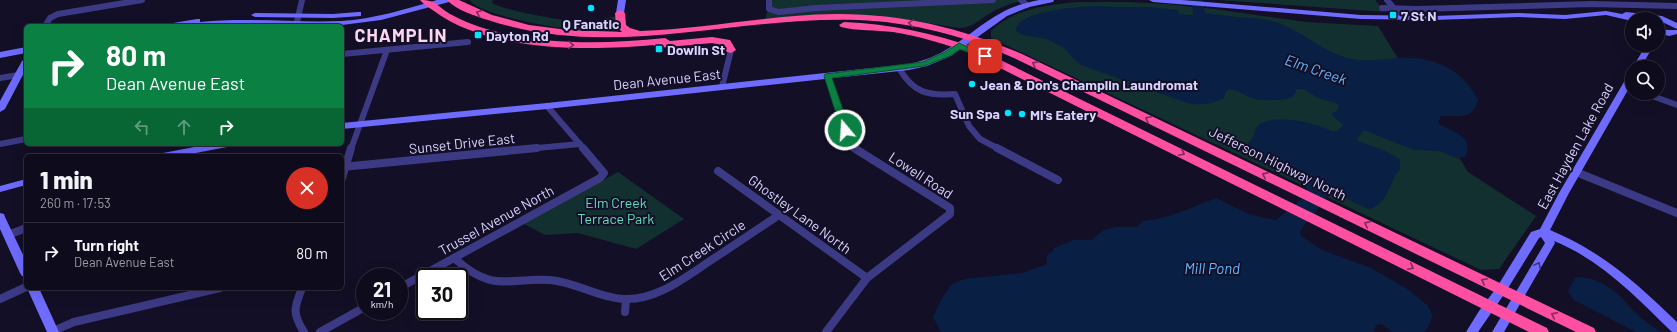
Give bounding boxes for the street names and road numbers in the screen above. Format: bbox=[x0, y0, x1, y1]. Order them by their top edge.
street label: Dean Avenue East bbox=[612, 65, 722, 93]
street label: East Hayden Lake Road bbox=[1533, 80, 1617, 212]
street label: Jefferson Highway North bbox=[1206, 122, 1350, 204]
street label: Sunset Drive East bbox=[408, 129, 516, 157]
street label: Lowell Road bbox=[886, 148, 956, 202]
street label: Ghostley Lane North bbox=[745, 171, 855, 257]
street label: Trussel Avenue North bbox=[436, 181, 556, 259]
street label: Elm Creek Circle bbox=[656, 216, 748, 284]

